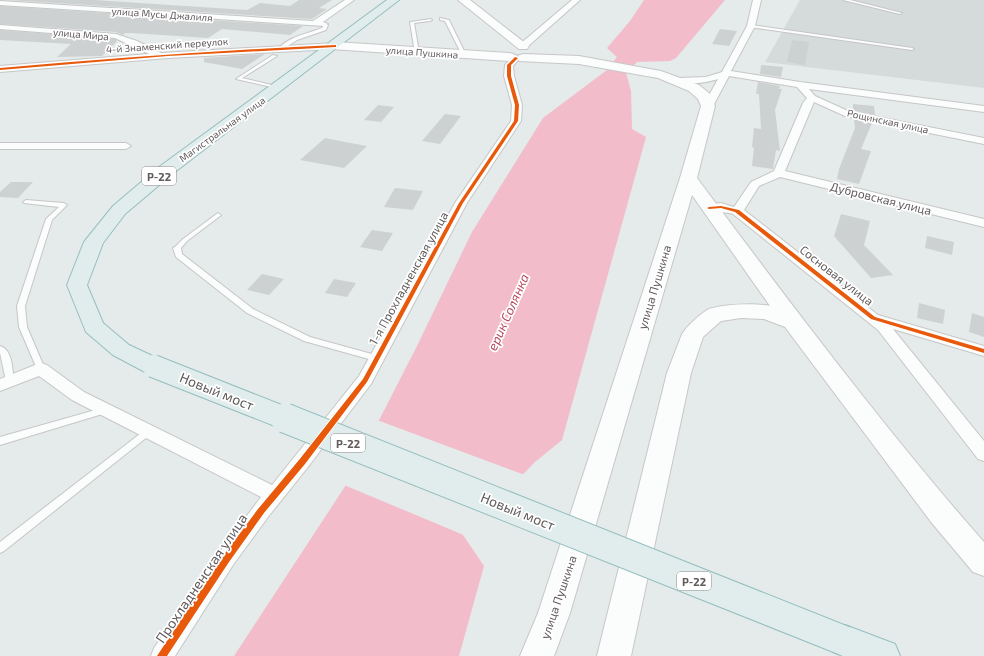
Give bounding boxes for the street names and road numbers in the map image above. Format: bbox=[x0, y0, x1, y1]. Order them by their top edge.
street label: улица Мусы Джалиля bbox=[111, 4, 213, 25]
street label: улица Мира bbox=[52, 26, 109, 43]
street label: 4-й Знаменский переулок bbox=[105, 35, 229, 56]
street label: улица Пушкина bbox=[385, 43, 459, 62]
street label: Магистральная улица bbox=[177, 94, 268, 165]
street label: Рощинская улица bbox=[846, 107, 930, 136]
road number: Р-22 bbox=[142, 167, 176, 185]
street label: Дубровская улица bbox=[829, 179, 933, 218]
street label: 1-я Прохладненская улица bbox=[366, 209, 451, 347]
street label: Сосновая улица bbox=[797, 242, 877, 309]
street label: улица Пушкина bbox=[635, 243, 674, 331]
street label: Новый мост bbox=[177, 368, 257, 414]
road number: Р-22 bbox=[331, 434, 365, 452]
street label: Новый мост bbox=[478, 488, 558, 534]
street label: Прохладненская улица bbox=[151, 510, 251, 646]
street label: улица Пушкина bbox=[537, 553, 580, 641]
road number: Р-22 bbox=[677, 572, 711, 590]

